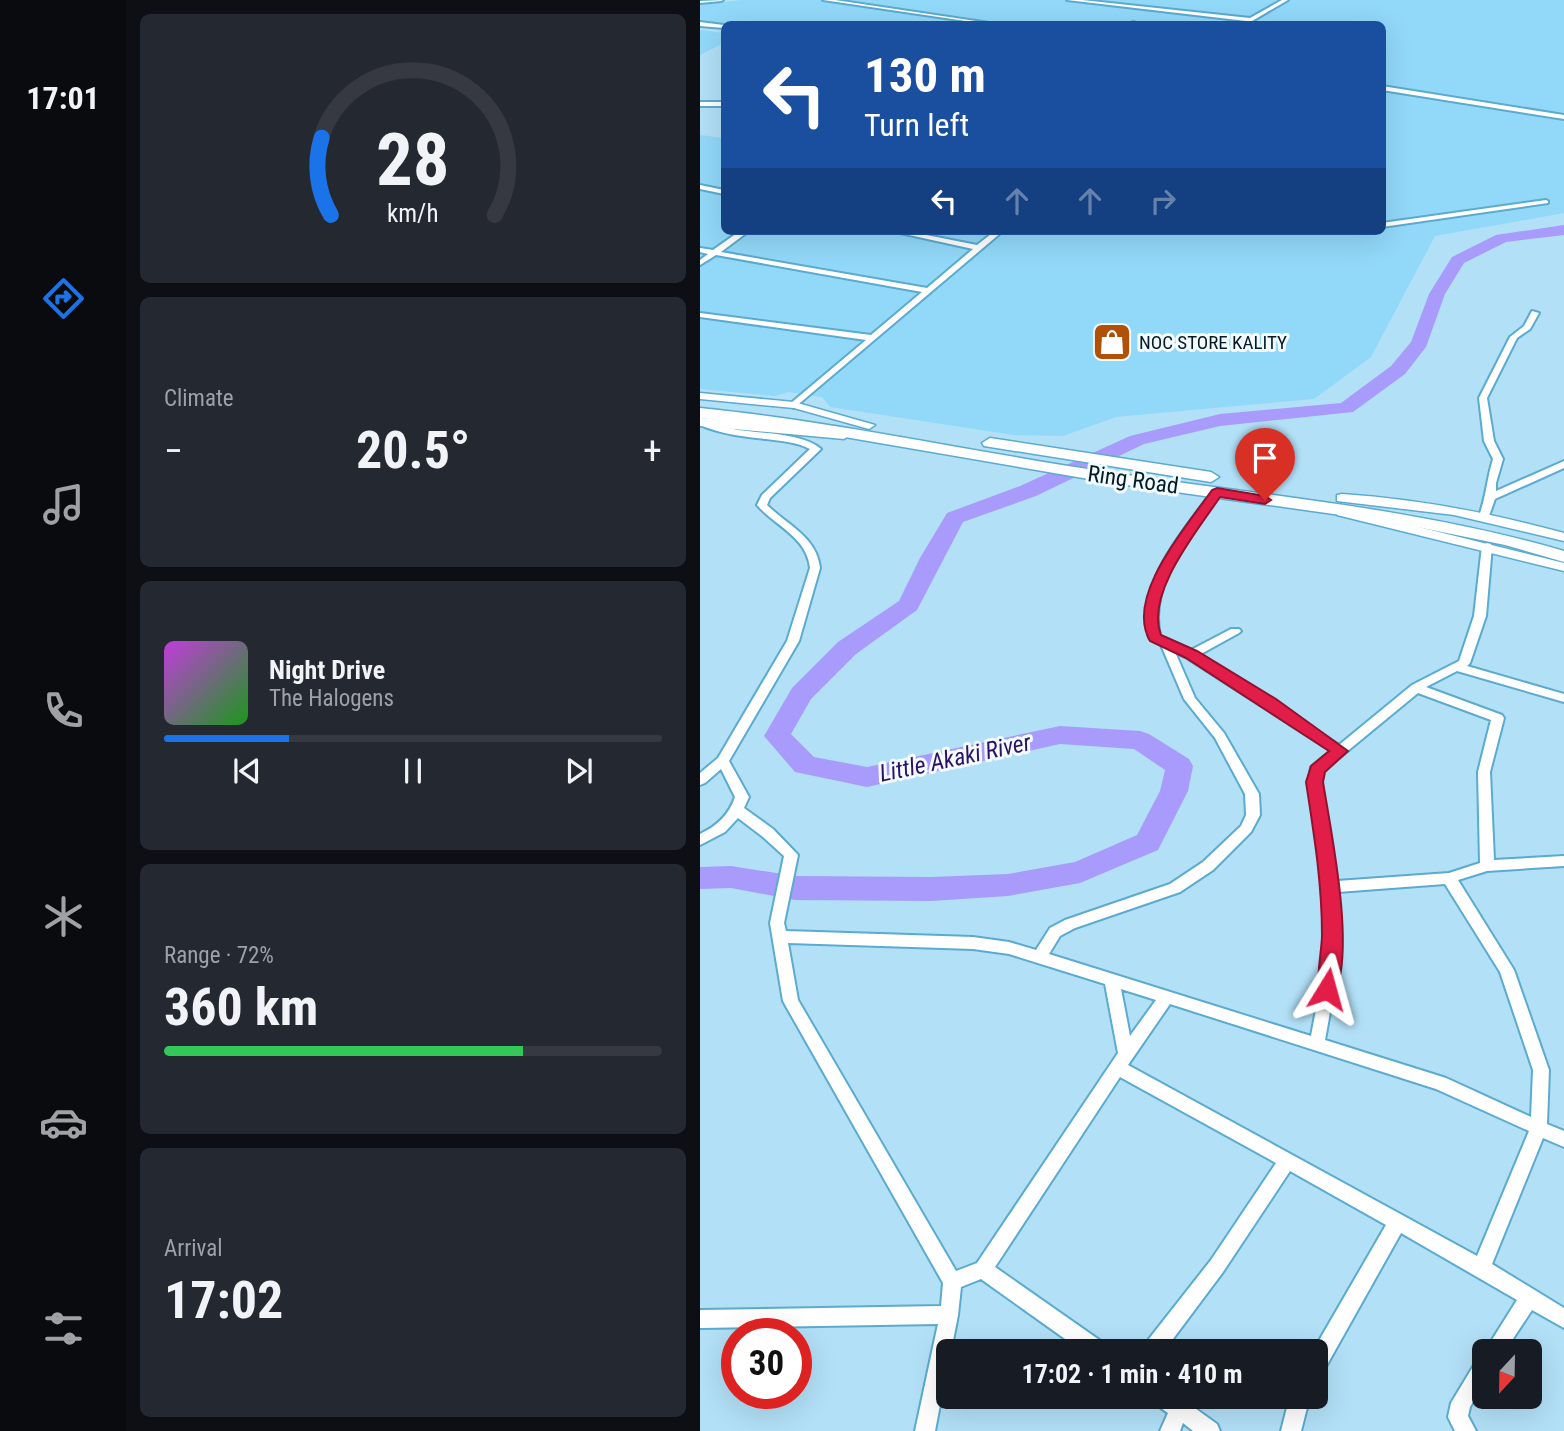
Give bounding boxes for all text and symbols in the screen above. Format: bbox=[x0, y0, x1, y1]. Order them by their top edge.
text: 130 m bbox=[864, 47, 986, 104]
icon: left bbox=[749, 49, 840, 140]
text: 17:01 bbox=[26, 79, 100, 117]
text: Turn left bbox=[864, 106, 969, 144]
text: 28 bbox=[376, 117, 450, 203]
icon: left bbox=[925, 182, 963, 220]
icon: ahead bbox=[998, 182, 1036, 220]
icon: ahead bbox=[1071, 182, 1109, 220]
icon: right bbox=[1144, 182, 1182, 220]
text: km/h bbox=[387, 199, 439, 228]
icon: directions bbox=[39, 274, 88, 323]
shop icon: NOC STORE KALITY bbox=[1091, 321, 1133, 363]
place label: NOC STORE KALITY bbox=[1139, 331, 1287, 354]
text: Climate bbox=[164, 385, 234, 412]
text: 20.5° bbox=[356, 420, 470, 481]
pin bbox=[1235, 428, 1295, 500]
text: − bbox=[164, 429, 183, 473]
text: + bbox=[643, 429, 662, 473]
icon: arrive bbox=[1246, 439, 1284, 477]
street label: Ring Road bbox=[1086, 460, 1180, 500]
icon: music bbox=[39, 480, 88, 529]
text: Night Drive bbox=[269, 655, 385, 685]
text: The Halogens bbox=[269, 685, 394, 712]
icon: phone bbox=[39, 686, 88, 735]
water label: Little Akaki River bbox=[877, 728, 1034, 788]
icon: previous bbox=[228, 752, 266, 790]
icon: pause bbox=[394, 752, 432, 790]
icon: next bbox=[560, 752, 598, 790]
icon: climate bbox=[39, 892, 88, 941]
text: Range · 72% bbox=[164, 942, 274, 969]
position arrow bbox=[1290, 952, 1364, 1026]
text: 360 km bbox=[164, 977, 318, 1038]
icon: car bbox=[39, 1098, 88, 1147]
text: Arrival bbox=[164, 1235, 223, 1262]
text: 17:02 bbox=[164, 1270, 283, 1331]
icon: filters bbox=[39, 1304, 88, 1353]
speed limit sign: 30 bbox=[721, 1318, 812, 1409]
north arrow bbox=[1472, 1339, 1542, 1409]
map controls bbox=[1472, 1339, 1542, 1409]
text: 17:02 · 1 min · 410 m bbox=[1022, 1359, 1242, 1389]

